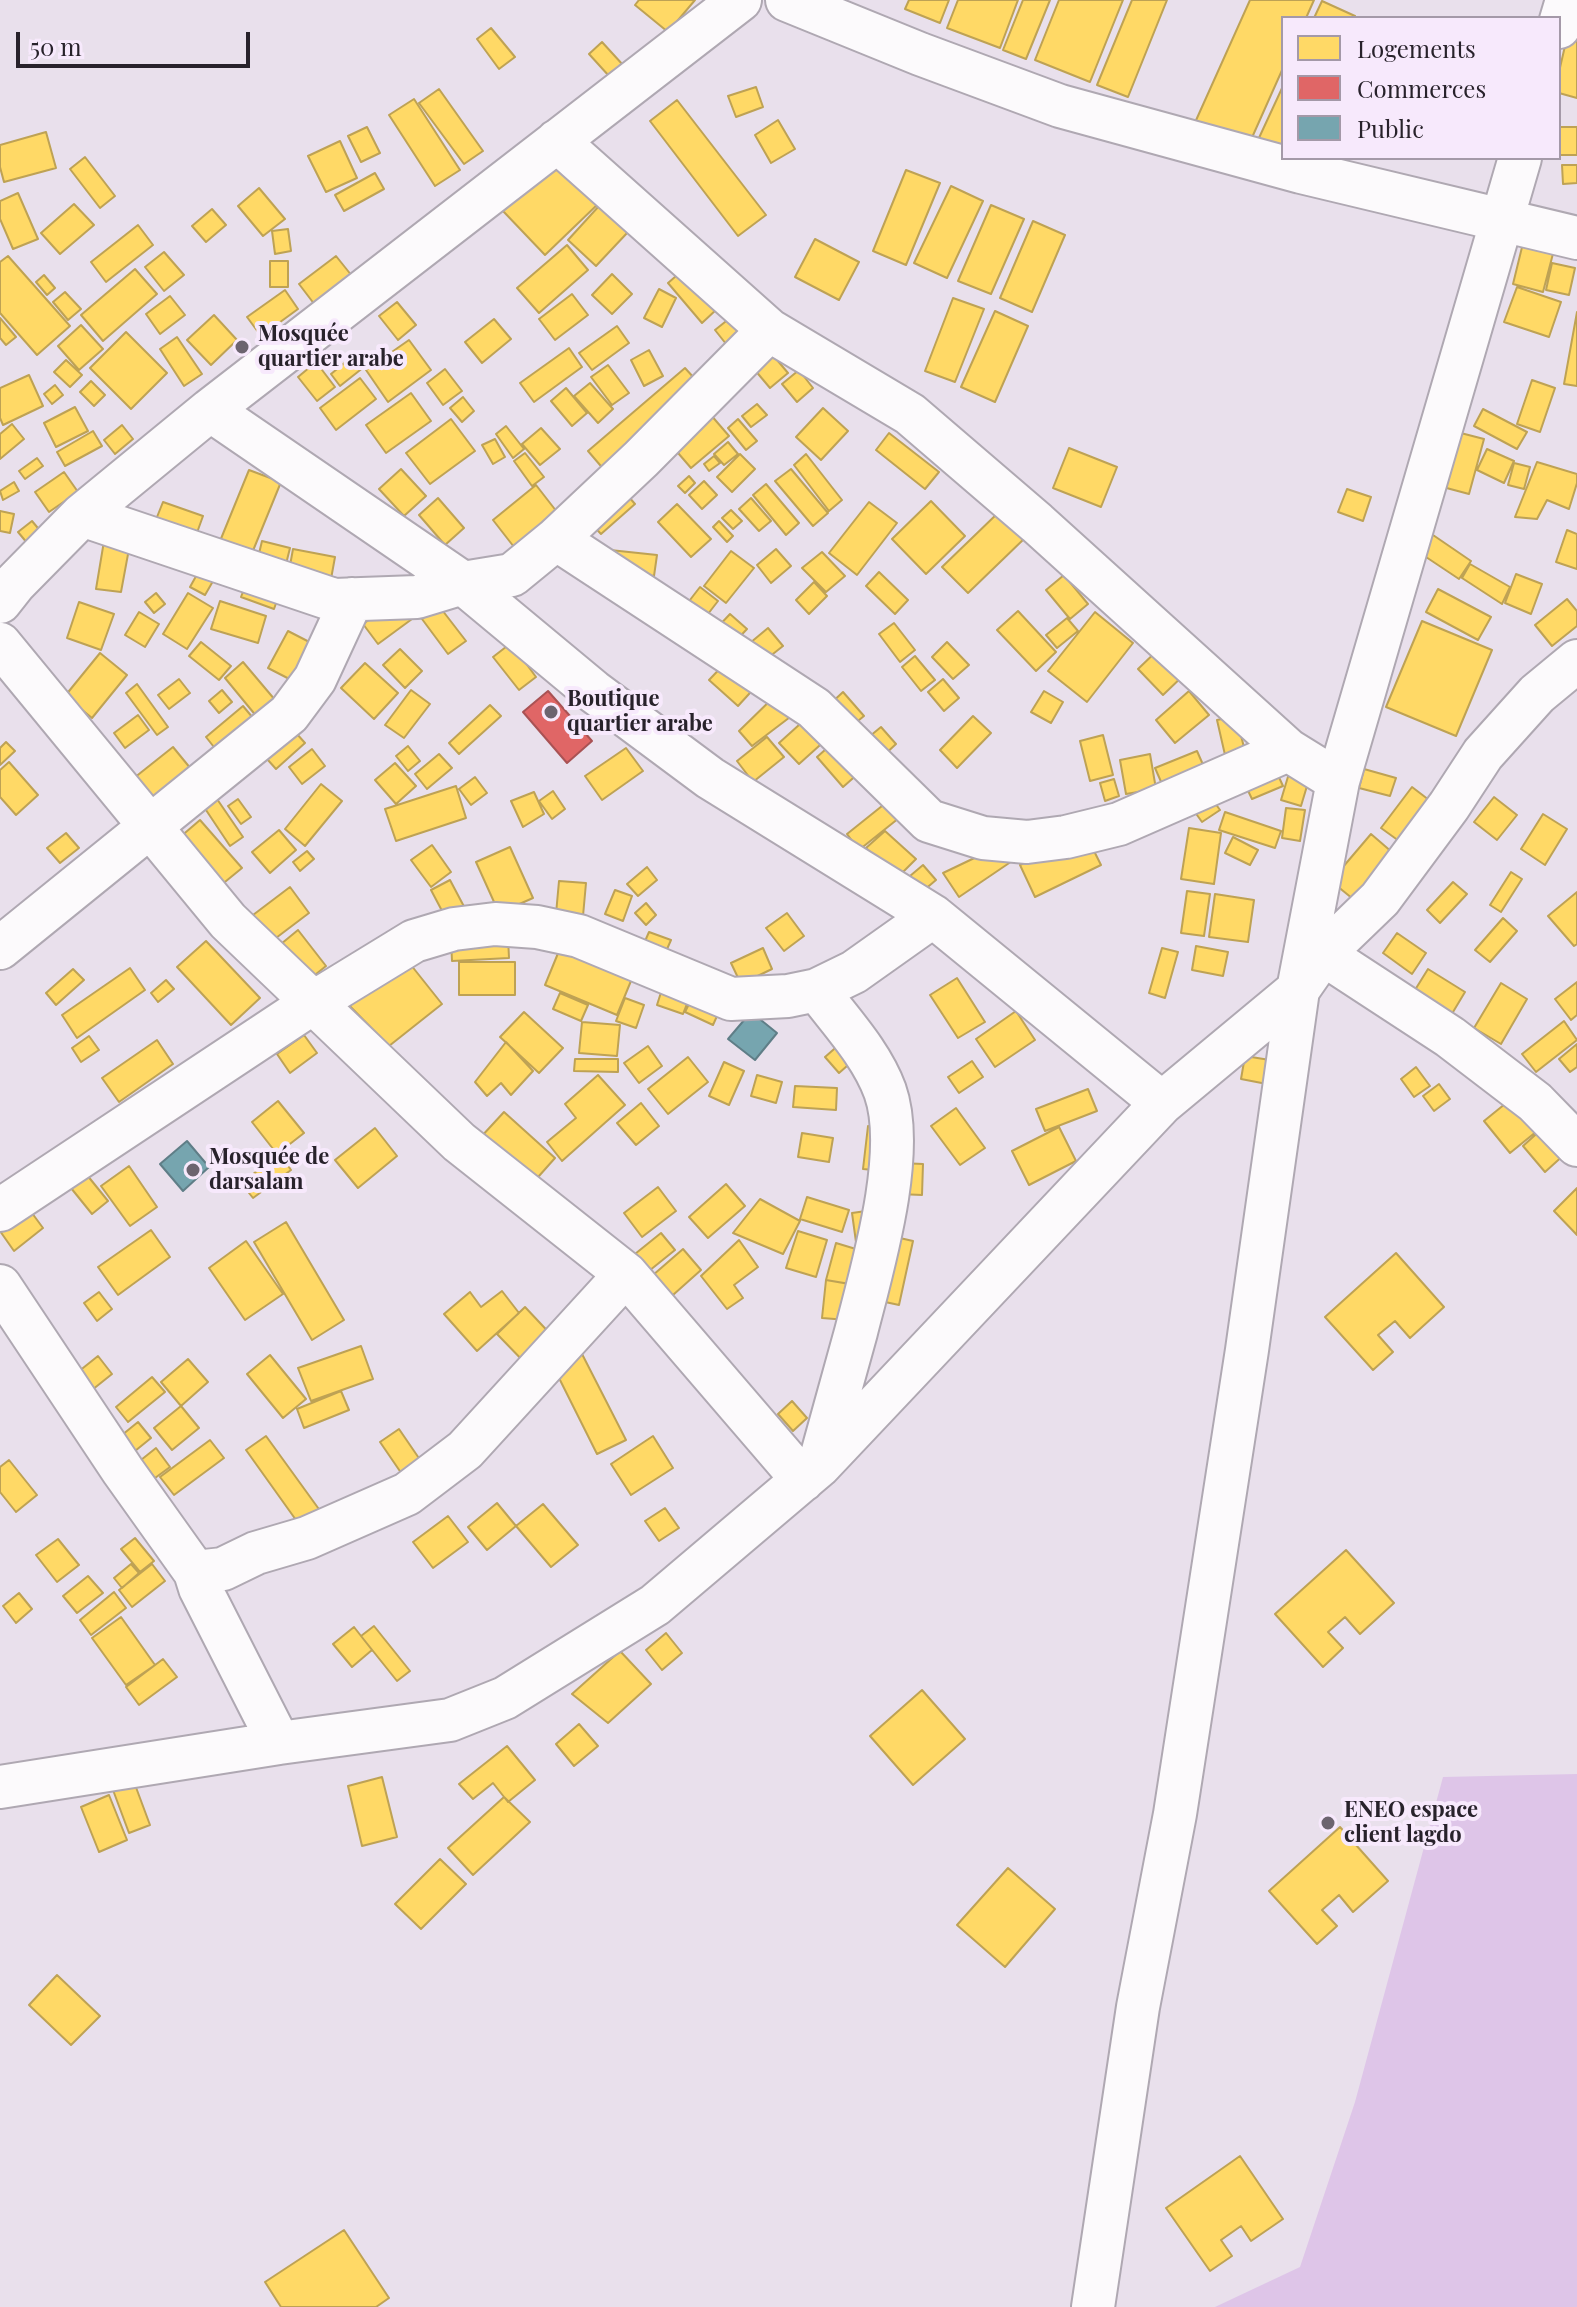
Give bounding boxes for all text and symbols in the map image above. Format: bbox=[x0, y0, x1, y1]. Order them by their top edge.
scale bar bbox=[20, 16, 254, 66]
legend bbox=[1281, 16, 1561, 160]
text: 50 m bbox=[30, 30, 82, 62]
text: Logements bbox=[1357, 32, 1476, 64]
text: Commerces bbox=[1357, 72, 1486, 104]
text: Public bbox=[1357, 112, 1424, 144]
place label: Mosquée quartier arabe bbox=[258, 321, 404, 372]
marker: Mosquée quartier arabe bbox=[233, 338, 251, 356]
place label: Boutique quartier arabe bbox=[567, 686, 713, 738]
marker: Boutique quartier arabe bbox=[542, 703, 560, 721]
place label: Mosquée de darsalam bbox=[209, 1144, 329, 1196]
marker: Mosquée de darsalam bbox=[184, 1161, 202, 1179]
place label: ENEO espace client lagdo bbox=[1344, 1797, 1478, 1848]
marker: ENEO espace client lagdo bbox=[1319, 1814, 1337, 1832]

